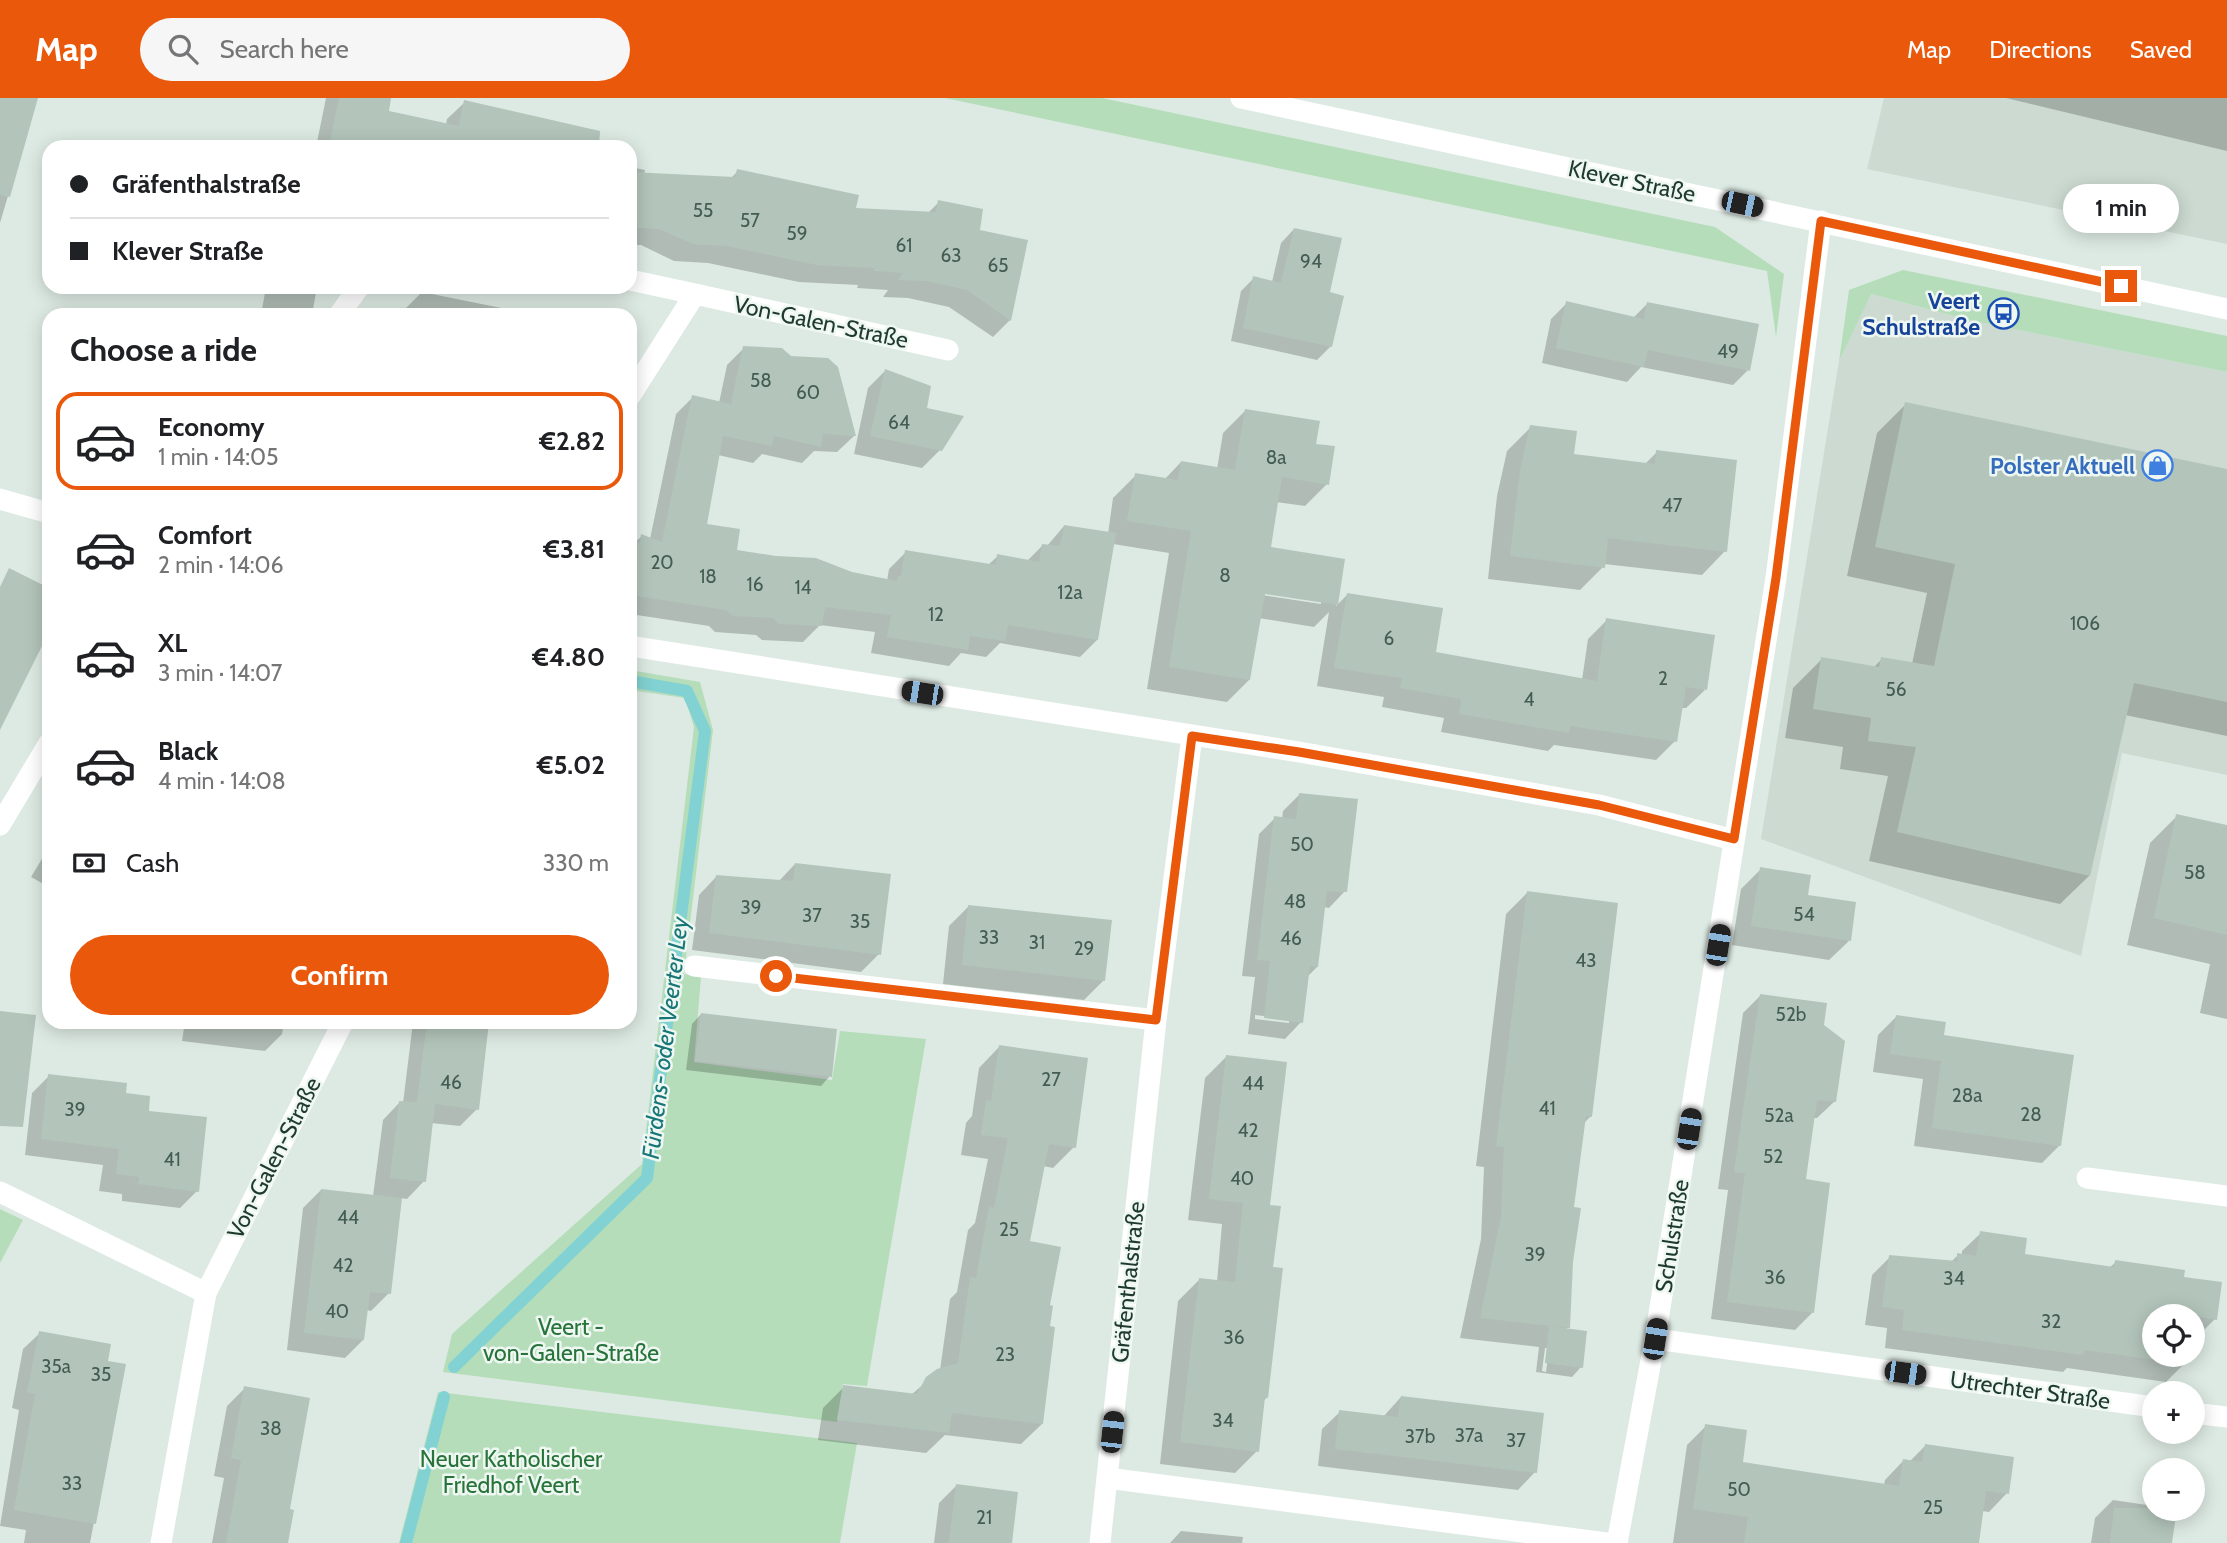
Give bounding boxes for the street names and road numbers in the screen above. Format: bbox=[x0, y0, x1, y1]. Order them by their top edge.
street label: Klever Straße bbox=[1566, 154, 1698, 208]
street label: Von-Galen-Straße bbox=[731, 290, 911, 354]
street label: Von-Galen-Straße bbox=[221, 1072, 327, 1244]
street label: Schulstraße bbox=[1649, 1177, 1695, 1295]
street label: Gräfenthalstraße bbox=[1106, 1200, 1150, 1364]
street label: Utrechter Straße bbox=[1948, 1365, 2112, 1415]

